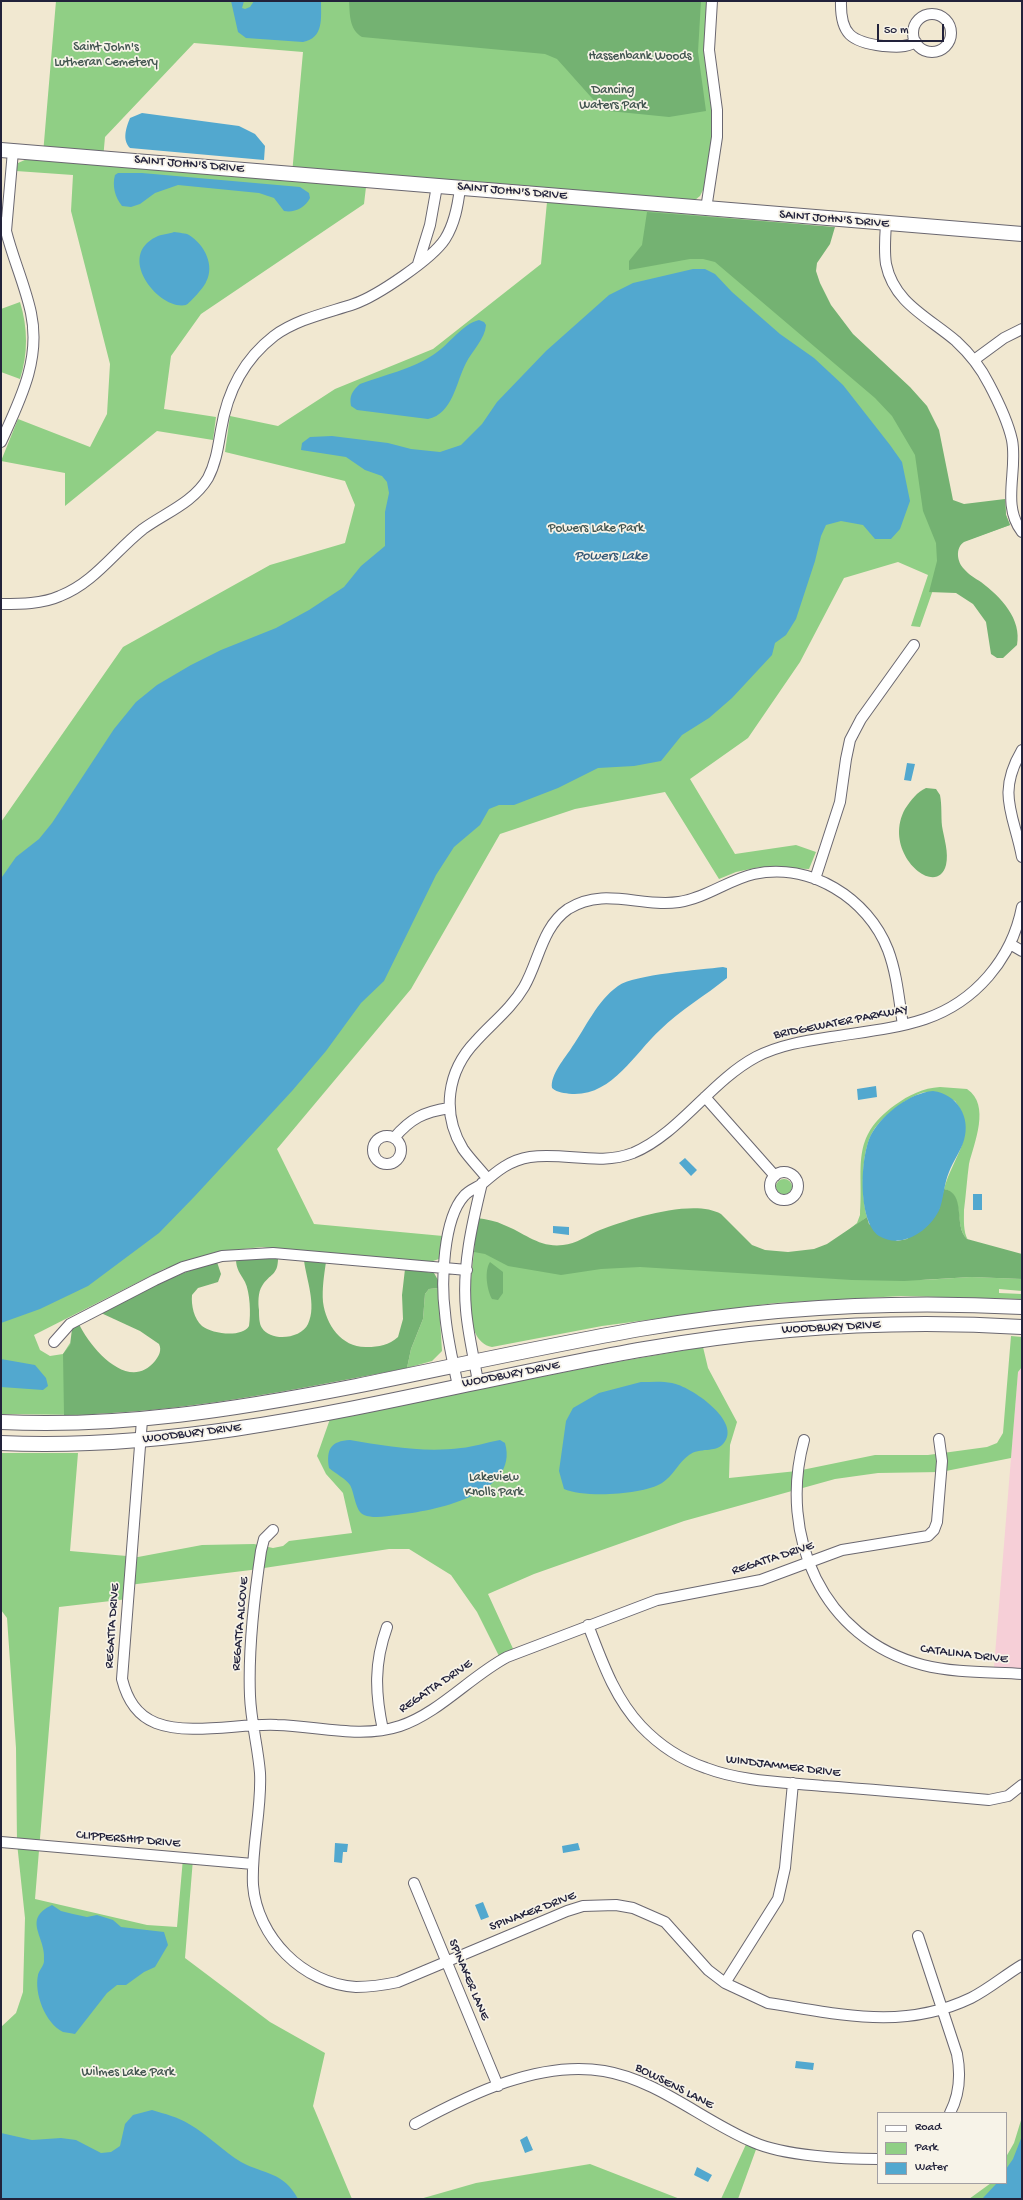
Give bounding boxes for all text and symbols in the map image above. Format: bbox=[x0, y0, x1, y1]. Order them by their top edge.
scale bar bbox=[879, 16, 946, 42]
text: 50 m bbox=[884, 24, 909, 38]
park label: Saint John's Lutheran Cemetery bbox=[54, 40, 158, 71]
park label: Hassenbank Woods bbox=[588, 49, 692, 65]
park label: Dancing Waters Park bbox=[579, 83, 647, 114]
street label: SAINT JOHN'S DRIVE bbox=[133, 152, 245, 178]
street label: SAINT JOHN'S DRIVE bbox=[456, 179, 568, 205]
street label: SAINT JOHN'S DRIVE bbox=[778, 207, 890, 233]
park label: Powers Lake Park bbox=[548, 521, 644, 537]
water label: Powers Lake bbox=[575, 549, 647, 565]
street label: BRIDGEWATER PARKWAY bbox=[772, 1002, 910, 1044]
street label: WOODBURY DRIVE bbox=[781, 1318, 881, 1338]
street label: WOODBURY DRIVE bbox=[461, 1358, 561, 1392]
street label: WOODBURY DRIVE bbox=[142, 1420, 242, 1448]
park label: Lakeview Knolls Park bbox=[465, 1470, 523, 1501]
street label: REGATTA DRIVE bbox=[730, 1538, 816, 1580]
street label: REGATTA ALCOVE bbox=[229, 1576, 253, 1672]
street label: REGATTA DRIVE bbox=[102, 1583, 124, 1669]
street label: CATALINA DRIVE bbox=[919, 1642, 1009, 1668]
street label: REGATTA DRIVE bbox=[396, 1657, 476, 1717]
street label: WINDJAMMER DRIVE bbox=[725, 1752, 841, 1782]
street label: CLIPPERSHIP DRIVE bbox=[75, 1828, 181, 1852]
street label: SPINAKER DRIVE bbox=[488, 1888, 578, 1936]
street label: SPINAKER LANE bbox=[444, 1937, 492, 2023]
street label: BOWSENS LANE bbox=[632, 2060, 716, 2114]
park label: Wilmes Lake Park bbox=[82, 2065, 174, 2081]
legend bbox=[877, 2112, 1007, 2184]
text: Road bbox=[915, 2121, 941, 2135]
text: Park bbox=[915, 2141, 938, 2155]
text: Water bbox=[915, 2161, 947, 2175]

